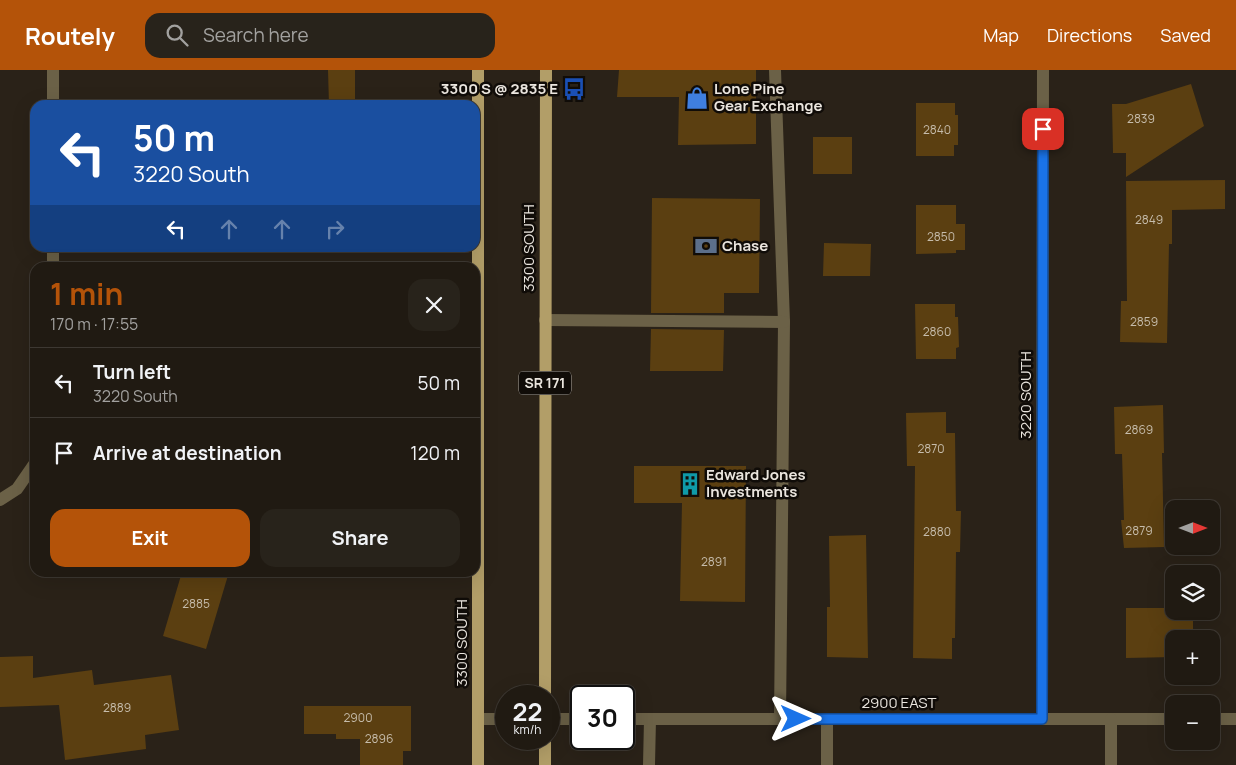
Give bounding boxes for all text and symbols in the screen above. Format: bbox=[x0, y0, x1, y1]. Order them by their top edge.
search box bbox=[145, 13, 495, 58]
text: Routely bbox=[25, 19, 115, 52]
icon: search bbox=[163, 21, 191, 49]
text: Search here bbox=[203, 22, 309, 48]
text: Map bbox=[983, 23, 1019, 47]
text: Directions bbox=[1047, 23, 1132, 47]
text: Saved bbox=[1160, 23, 1211, 47]
bus stop icon: 3300 S @ 2835 E bbox=[561, 76, 587, 102]
place label: 3300 S @ 2835 E bbox=[441, 78, 558, 99]
place label: Lone Pine Gear Exchange bbox=[714, 78, 823, 116]
shop icon: Lone Pine Gear Exchange bbox=[684, 85, 710, 111]
pin bbox=[1022, 108, 1064, 150]
house number: 2839 bbox=[1127, 110, 1155, 127]
text: 50 m bbox=[133, 114, 215, 162]
icon: arrive bbox=[1029, 115, 1057, 143]
icon: left bbox=[50, 120, 115, 185]
house number: 2840 bbox=[923, 121, 951, 138]
text: 3220 South bbox=[133, 159, 250, 189]
street label: 3300 SOUTH bbox=[518, 204, 539, 292]
house number: 2849 bbox=[1135, 211, 1163, 228]
icon: left bbox=[162, 215, 190, 243]
icon: ahead bbox=[215, 215, 243, 243]
icon: ahead bbox=[268, 215, 296, 243]
icon: right bbox=[321, 215, 349, 243]
house number: 2850 bbox=[927, 228, 955, 245]
bank icon: Chase bbox=[693, 233, 719, 259]
place label: Chase bbox=[722, 235, 768, 256]
text: 1 min bbox=[50, 273, 123, 314]
button: close bbox=[408, 279, 460, 331]
text: 170 m · 17:55 bbox=[50, 313, 138, 335]
house number: 2859 bbox=[1130, 313, 1158, 330]
house number: 2860 bbox=[923, 323, 951, 340]
street label: 3220 SOUTH bbox=[1015, 351, 1036, 439]
text: Turn left bbox=[93, 359, 171, 385]
icon: left bbox=[50, 369, 78, 397]
text: 50 m bbox=[418, 370, 460, 396]
road number: SR 171 bbox=[519, 372, 571, 394]
text: 3220 South bbox=[93, 385, 178, 407]
house number: 2869 bbox=[1125, 421, 1153, 438]
icon: arrive bbox=[50, 439, 78, 467]
text: Arrive at destination bbox=[93, 440, 282, 466]
text: 120 m bbox=[410, 440, 460, 466]
house number: 2870 bbox=[917, 440, 945, 457]
place label: Edward Jones Investments bbox=[706, 464, 806, 502]
building icon: Edward Jones Investments bbox=[677, 471, 703, 497]
north arrow bbox=[1165, 500, 1220, 555]
map controls bbox=[1165, 500, 1220, 750]
button: Exit bbox=[50, 509, 250, 567]
button: Share bbox=[260, 509, 460, 567]
house number: 2879 bbox=[1125, 522, 1153, 539]
house number: 2880 bbox=[923, 523, 951, 540]
house number: 2891 bbox=[701, 553, 727, 570]
button: layers bbox=[1165, 565, 1220, 620]
house number: 2885 bbox=[182, 595, 210, 612]
street label: 3300 SOUTH bbox=[451, 599, 472, 687]
button: + bbox=[1165, 630, 1220, 685]
speed limit sign: 30 bbox=[570, 685, 635, 750]
position arrow bbox=[769, 692, 821, 744]
street label: 2900 EAST bbox=[861, 692, 937, 713]
text: 22 bbox=[513, 694, 542, 729]
button: − bbox=[1165, 695, 1220, 750]
house number: 2889 bbox=[103, 699, 131, 716]
house number: 2900 bbox=[344, 709, 372, 726]
text: km/h bbox=[514, 721, 541, 738]
house number: 2896 bbox=[365, 730, 393, 747]

